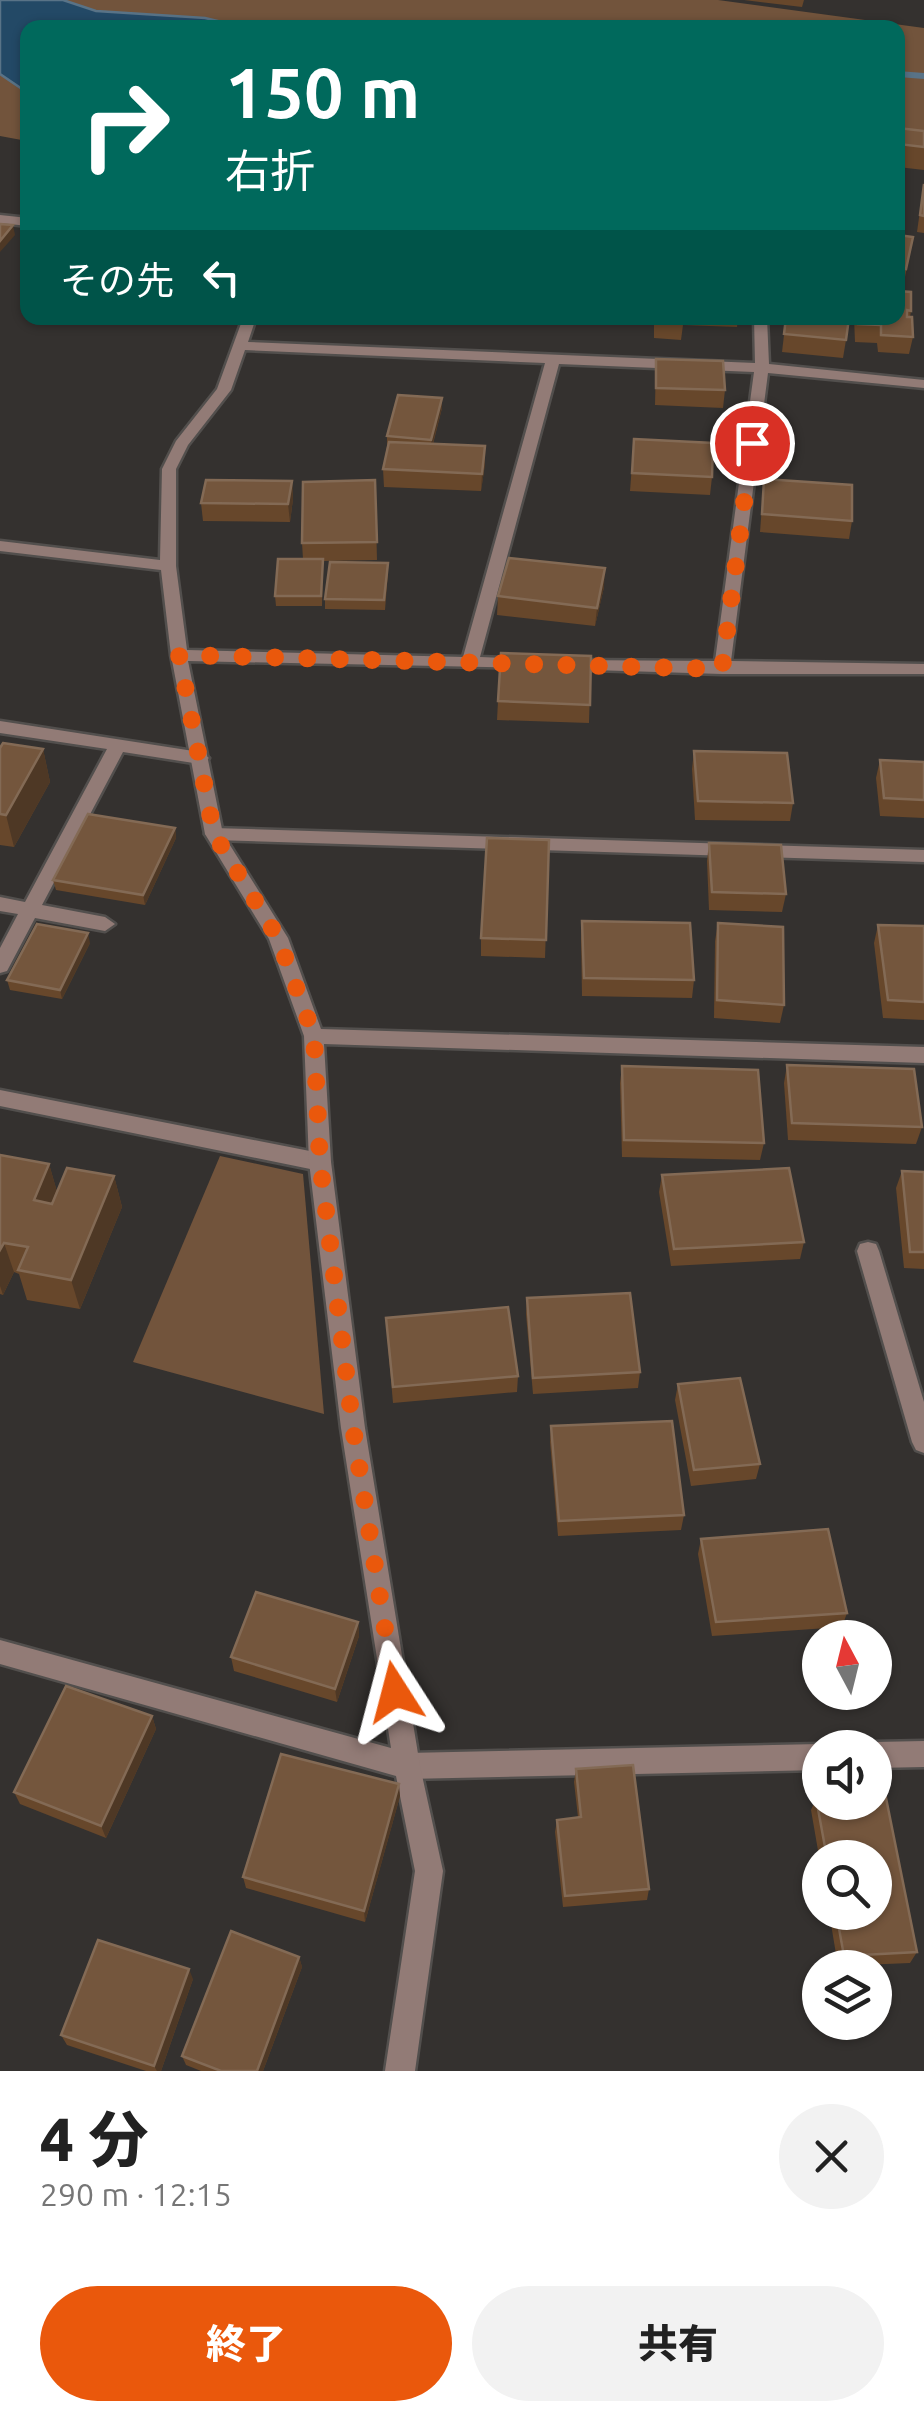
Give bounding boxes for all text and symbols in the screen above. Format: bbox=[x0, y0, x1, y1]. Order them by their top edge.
text: 150 m bbox=[225, 53, 420, 131]
icon: right bbox=[60, 60, 190, 190]
text: 右折 bbox=[225, 145, 315, 196]
icon: left bbox=[194, 250, 249, 305]
text: その先 bbox=[60, 259, 174, 301]
pin bbox=[710, 401, 795, 486]
icon: arrive bbox=[725, 416, 780, 471]
north arrow bbox=[802, 1620, 892, 1710]
map controls bbox=[802, 1620, 892, 2040]
position arrow bbox=[343, 1640, 447, 1744]
button: sound bbox=[802, 1730, 892, 1820]
button: search bbox=[802, 1840, 892, 1930]
button: layers bbox=[802, 1950, 892, 2040]
button: close bbox=[779, 2104, 884, 2209]
text: 4 分 bbox=[40, 2105, 148, 2172]
text: 290 m · 12:15 bbox=[40, 2176, 232, 2212]
button: 終了 bbox=[40, 2286, 452, 2401]
button: 共有 bbox=[472, 2286, 884, 2401]

